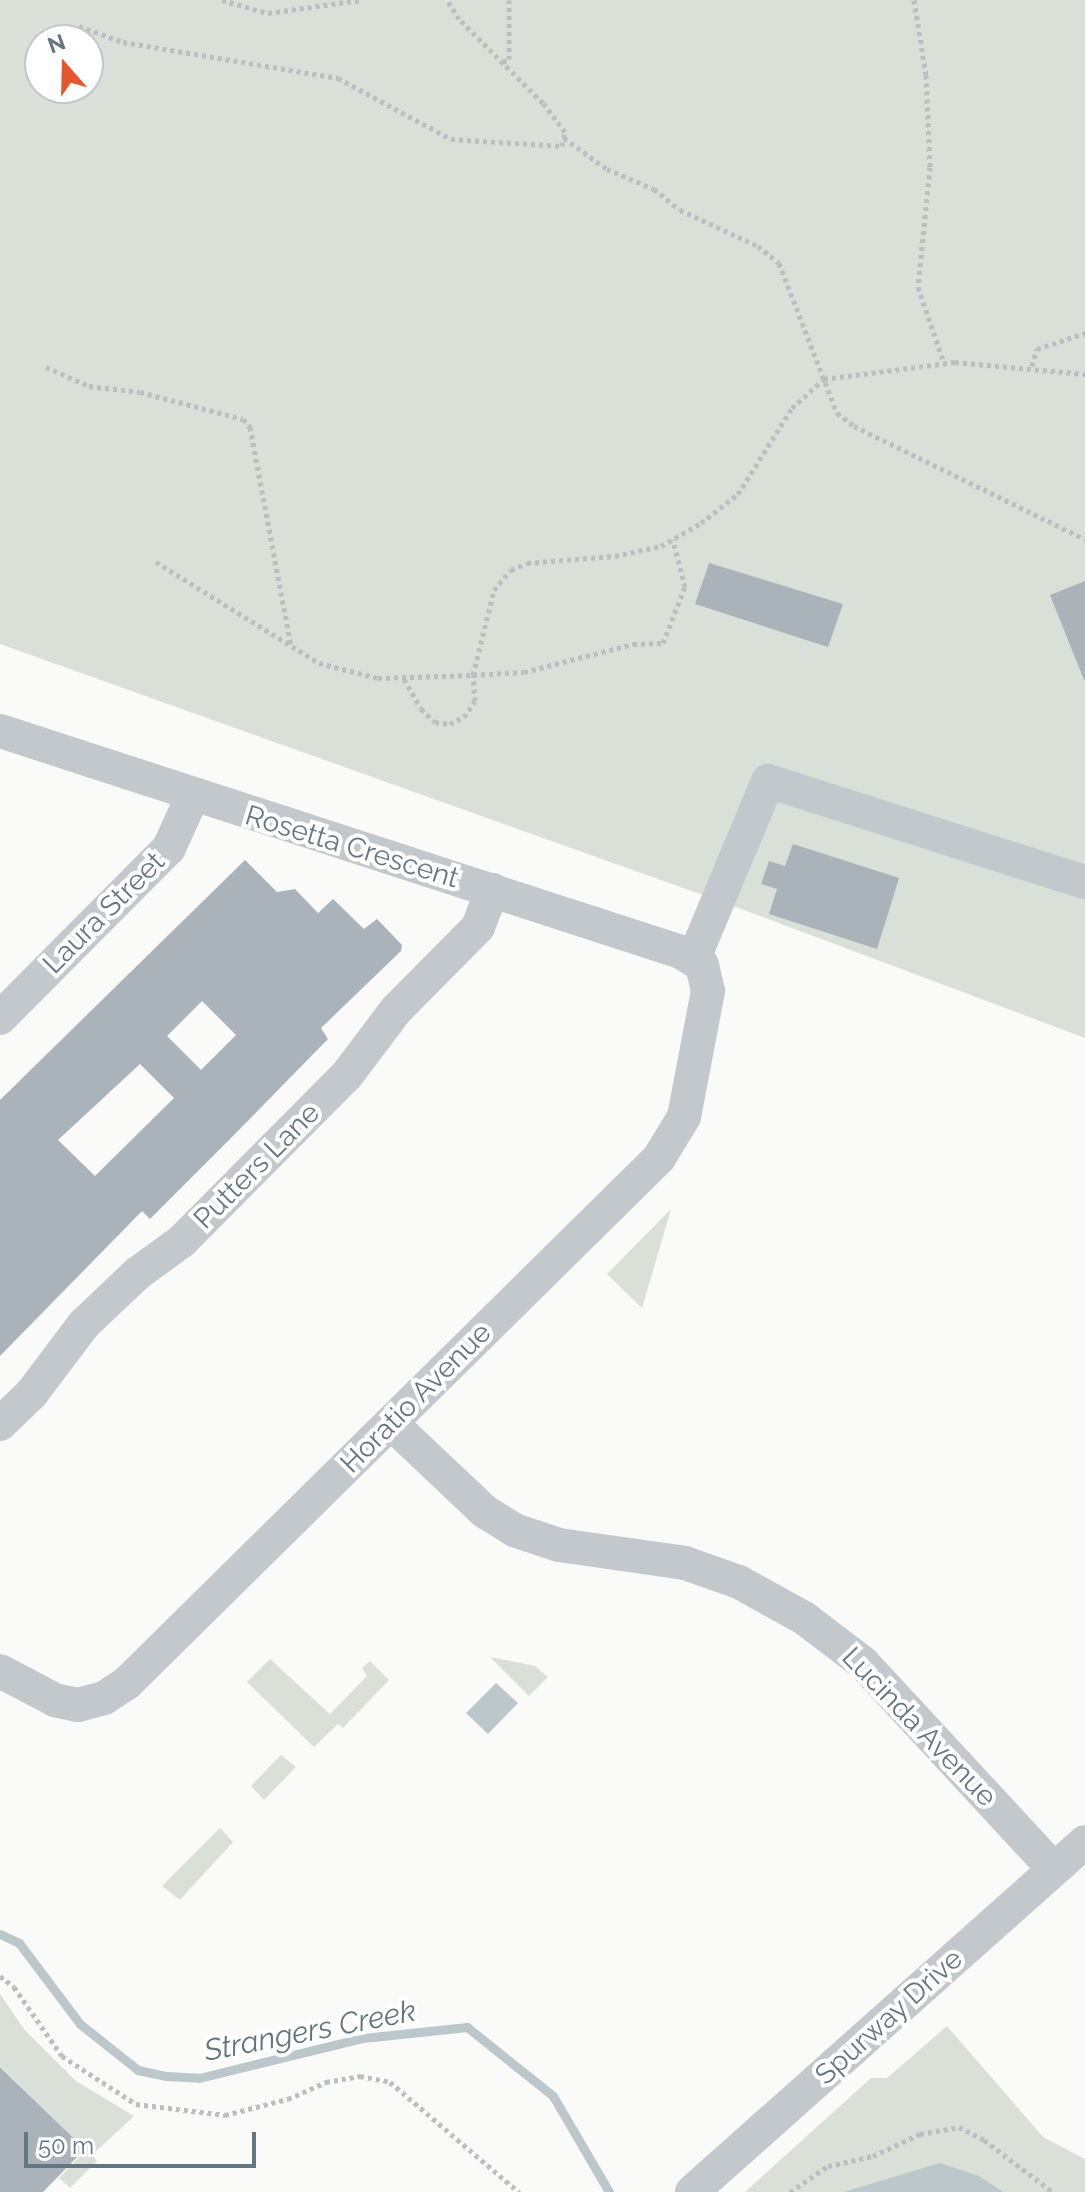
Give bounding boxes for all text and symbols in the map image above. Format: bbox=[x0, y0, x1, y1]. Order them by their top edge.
north arrow bbox=[24, 24, 104, 104]
text: N bbox=[44, 28, 69, 58]
street label: Rosetta Crescent bbox=[241, 799, 463, 895]
street label: Laura Street bbox=[36, 845, 172, 981]
street label: Putters Lane bbox=[187, 1096, 327, 1236]
street label: Horatio Avenue bbox=[334, 1316, 498, 1480]
street label: Lucinda Avenue bbox=[834, 1640, 1004, 1814]
street label: Spurway Drive bbox=[808, 1942, 970, 2092]
water label: Strangers Creek bbox=[201, 1993, 419, 2069]
scale bar bbox=[28, 2116, 260, 2166]
text: 50 m bbox=[38, 2131, 94, 2160]

